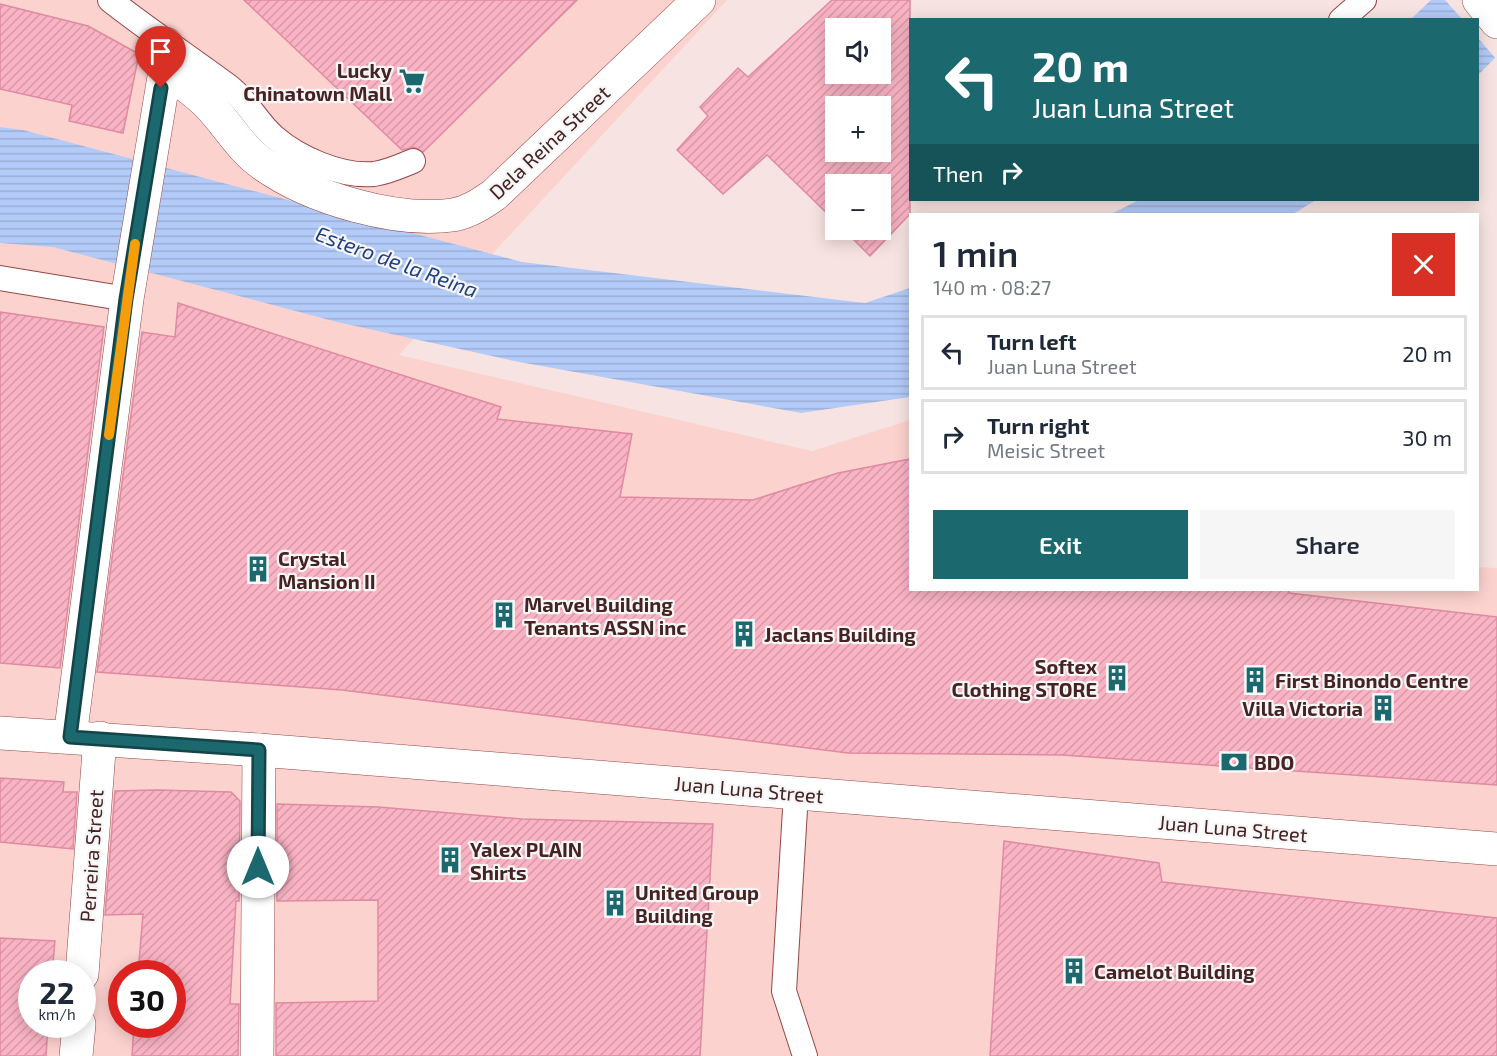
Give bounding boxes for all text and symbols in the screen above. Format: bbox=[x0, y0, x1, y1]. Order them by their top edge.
map controls bbox=[825, 18, 891, 240]
button: sound bbox=[825, 18, 891, 84]
pin bbox=[135, 26, 186, 88]
icon: arrive bbox=[144, 35, 177, 68]
text: 20 m bbox=[1032, 40, 1129, 90]
icon: left bbox=[933, 42, 1011, 120]
place label: Lucky Chinatown Mall bbox=[243, 58, 393, 105]
supermarket icon: Lucky Chinatown Mall bbox=[397, 66, 427, 96]
street label: Dela Reina Street bbox=[484, 80, 615, 204]
text: Juan Luna Street bbox=[1032, 91, 1234, 123]
button: + bbox=[825, 96, 891, 162]
icon: right bbox=[995, 156, 1028, 189]
text: Then bbox=[933, 160, 983, 186]
button: − bbox=[825, 174, 891, 240]
water label: Estero de la Reina bbox=[313, 220, 481, 302]
text: 1 min bbox=[933, 231, 1018, 274]
button: close bbox=[1392, 233, 1455, 296]
text: 140 m · 08:27 bbox=[933, 275, 1051, 299]
text: Turn left bbox=[987, 328, 1076, 354]
icon: left bbox=[936, 336, 969, 369]
text: 20 m bbox=[1402, 340, 1452, 366]
text: Juan Luna Street bbox=[987, 354, 1137, 378]
text: Turn right bbox=[987, 412, 1089, 438]
icon: right bbox=[936, 420, 969, 453]
text: 30 m bbox=[1402, 424, 1452, 450]
text: Meisic Street bbox=[987, 438, 1105, 462]
button: Exit bbox=[933, 510, 1188, 579]
button: Share bbox=[1200, 510, 1455, 579]
place label: Crystal Mansion II bbox=[278, 546, 376, 593]
building icon: Crystal Mansion II bbox=[243, 554, 273, 584]
place label: Marvel Building Tenants ASSN inc bbox=[524, 592, 686, 639]
building icon: Marvel Building Tenants ASSN inc bbox=[489, 600, 519, 630]
building icon: Jaclans Building bbox=[729, 619, 759, 649]
place label: Jaclans Building bbox=[764, 622, 916, 646]
place label: Softex Clothing STORE bbox=[951, 654, 1098, 701]
building icon: Softex Clothing STORE bbox=[1102, 663, 1132, 693]
building icon: First Binondo Centre bbox=[1240, 665, 1270, 695]
place label: First Binondo Centre bbox=[1275, 668, 1468, 692]
building icon: Villa Victoria bbox=[1368, 693, 1398, 723]
place label: Villa Victoria bbox=[1242, 696, 1363, 720]
bank icon: BDO bbox=[1219, 747, 1249, 777]
place label: BDO bbox=[1254, 750, 1294, 774]
street label: Juan Luna Street bbox=[673, 771, 825, 808]
street label: Perreira Street bbox=[74, 788, 108, 923]
street label: Juan Luna Street bbox=[1157, 810, 1309, 847]
position arrow bbox=[226, 835, 290, 899]
place label: Yalex PLAIN Shirts bbox=[470, 837, 582, 884]
building icon: Yalex PLAIN Shirts bbox=[435, 845, 465, 875]
place label: United Group Building bbox=[635, 880, 759, 927]
building icon: United Group Building bbox=[600, 888, 630, 918]
building icon: Camelot Building bbox=[1059, 956, 1089, 986]
place label: Camelot Building bbox=[1094, 959, 1255, 983]
speed limit sign: 30 bbox=[108, 960, 186, 1038]
text: 22 bbox=[40, 974, 74, 1010]
text: km/h bbox=[38, 1005, 76, 1023]

